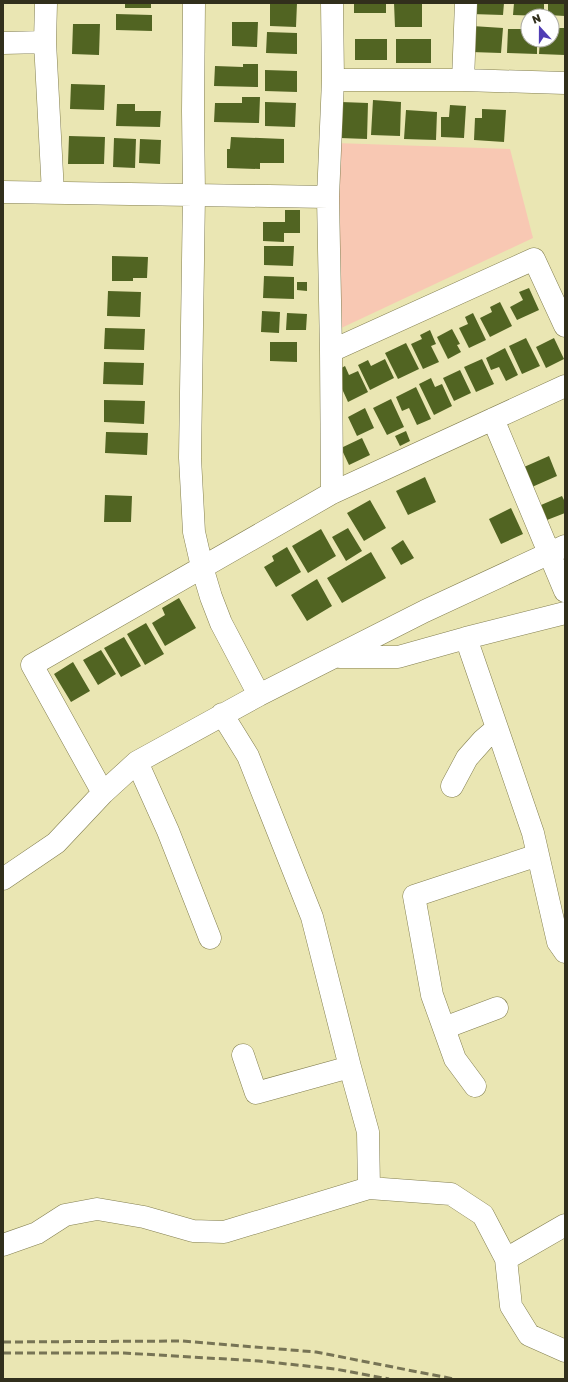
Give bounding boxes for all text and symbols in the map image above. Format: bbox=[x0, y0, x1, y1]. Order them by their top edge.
north arrow bbox=[520, 8, 560, 48]
text: N bbox=[530, 11, 542, 26]

